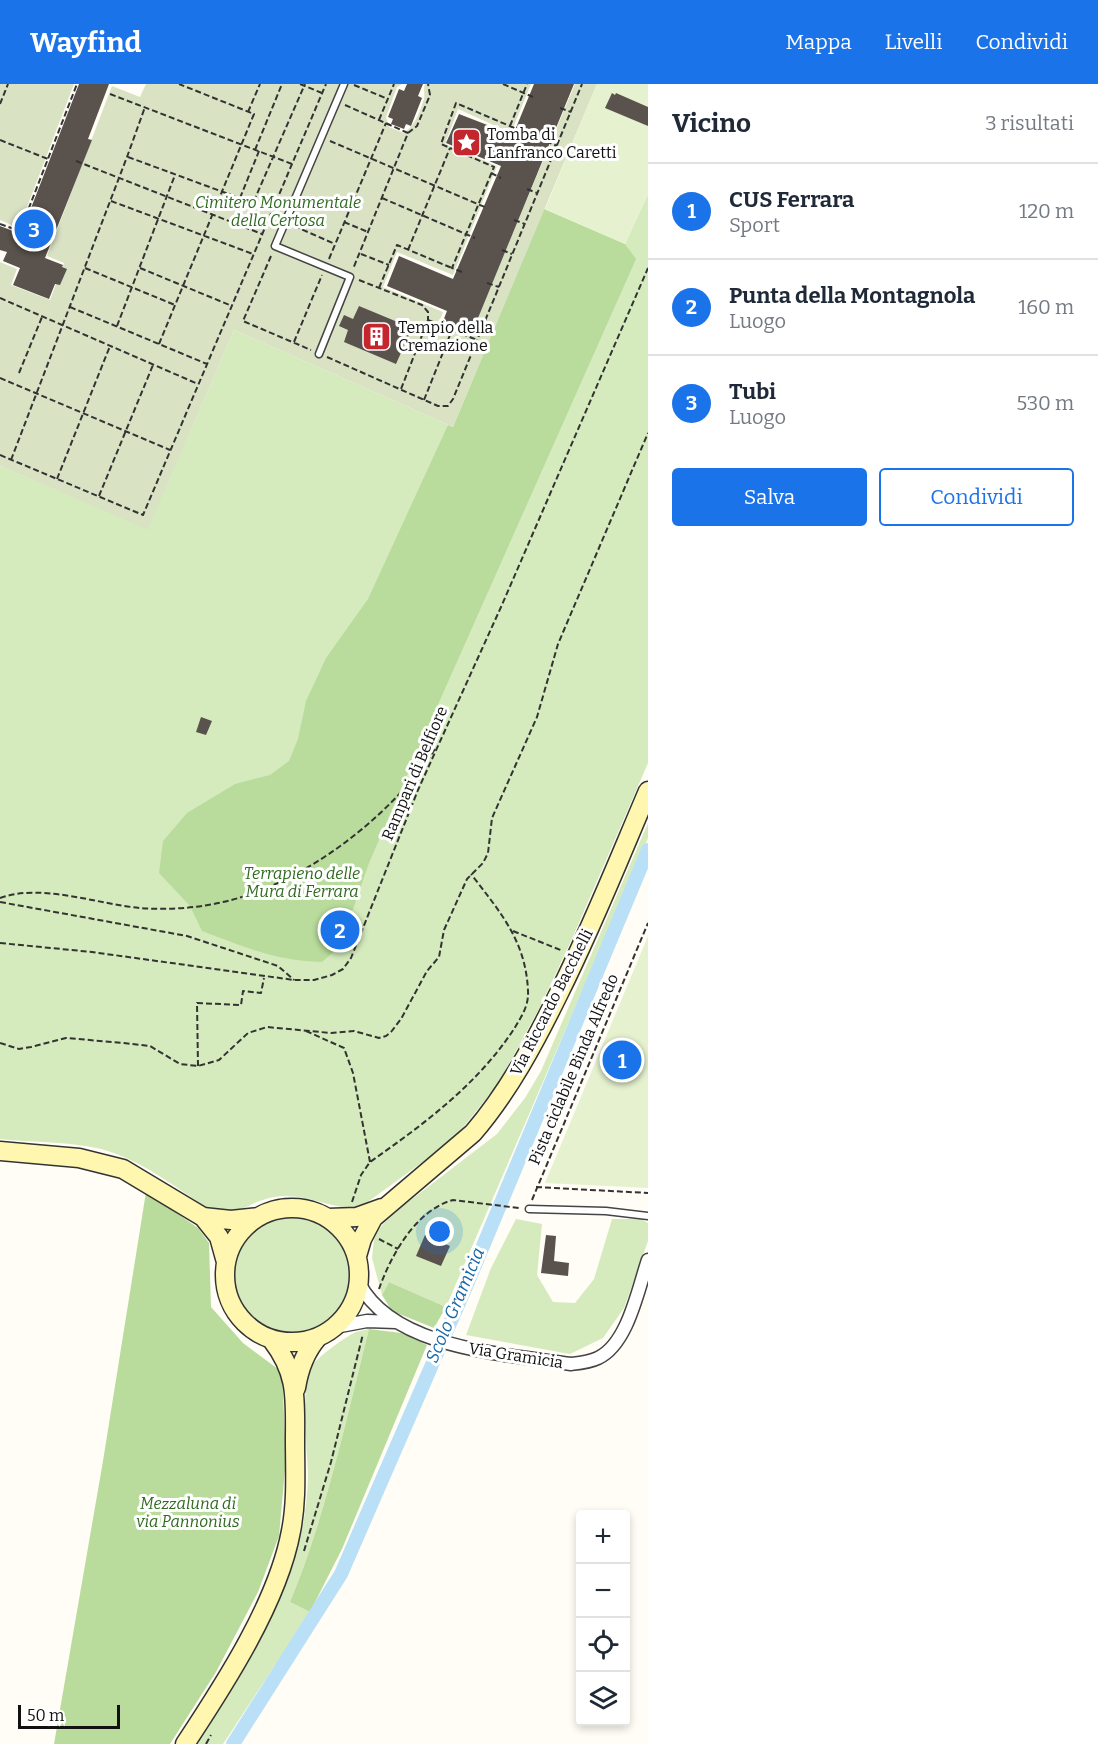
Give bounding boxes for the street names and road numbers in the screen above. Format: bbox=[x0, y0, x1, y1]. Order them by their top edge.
street label: Rampari di Belfiore bbox=[378, 703, 451, 843]
street label: Via Riccardo Bacchelli bbox=[506, 925, 597, 1079]
street label: Pista ciclabile Binda Alfredo bbox=[525, 971, 622, 1168]
street label: Via Gramicia bbox=[467, 1339, 565, 1372]

